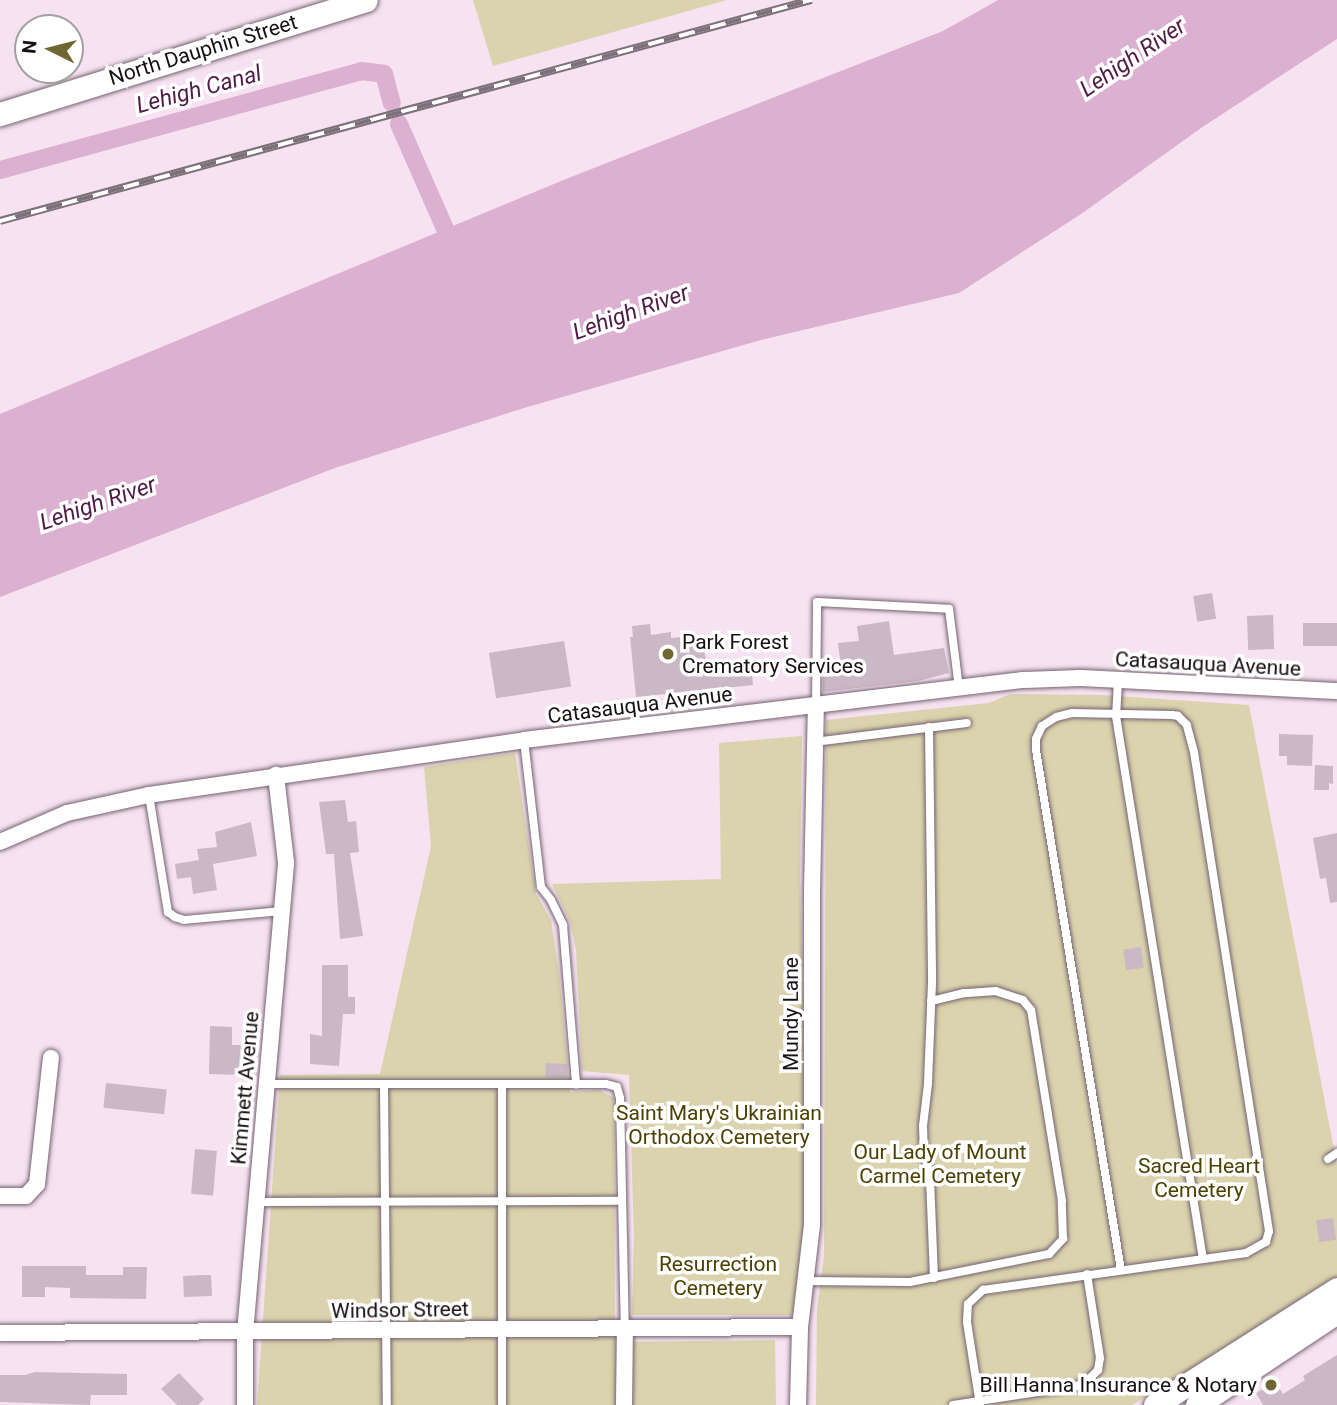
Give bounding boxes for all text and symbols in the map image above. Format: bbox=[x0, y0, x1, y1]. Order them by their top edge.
street label: North Dauphin Street bbox=[106, 9, 300, 91]
water label: Lehigh River bbox=[1075, 13, 1191, 103]
north arrow bbox=[14, 14, 84, 84]
text: N bbox=[17, 39, 42, 55]
water label: Lehigh Canal bbox=[133, 60, 265, 120]
water label: Lehigh River bbox=[569, 279, 693, 347]
water label: Lehigh River bbox=[36, 471, 160, 537]
place label: Park Forest Crematory Services bbox=[682, 629, 864, 679]
marker: Park Forest Crematory Services bbox=[660, 646, 676, 662]
street label: Catasauqua Avenue bbox=[1114, 647, 1302, 681]
street label: Catasauqua Avenue bbox=[546, 681, 734, 729]
street label: Mundy Lane bbox=[778, 957, 804, 1071]
street label: Kimmett Avenue bbox=[226, 1010, 264, 1166]
park label: Saint Mary's Ukrainian Orthodox Cemetery bbox=[616, 1100, 822, 1150]
park label: Our Lady of Mount Carmel Cemetery bbox=[854, 1139, 1026, 1189]
park label: Sacred Heart Cemetery bbox=[1138, 1153, 1260, 1203]
park label: Resurrection Cemetery bbox=[659, 1251, 777, 1301]
street label: Windsor Street bbox=[331, 1296, 469, 1324]
place label: Bill Hanna Insurance & Notary bbox=[980, 1372, 1257, 1398]
marker: Bill Hanna Insurance & Notary bbox=[1263, 1377, 1279, 1393]

